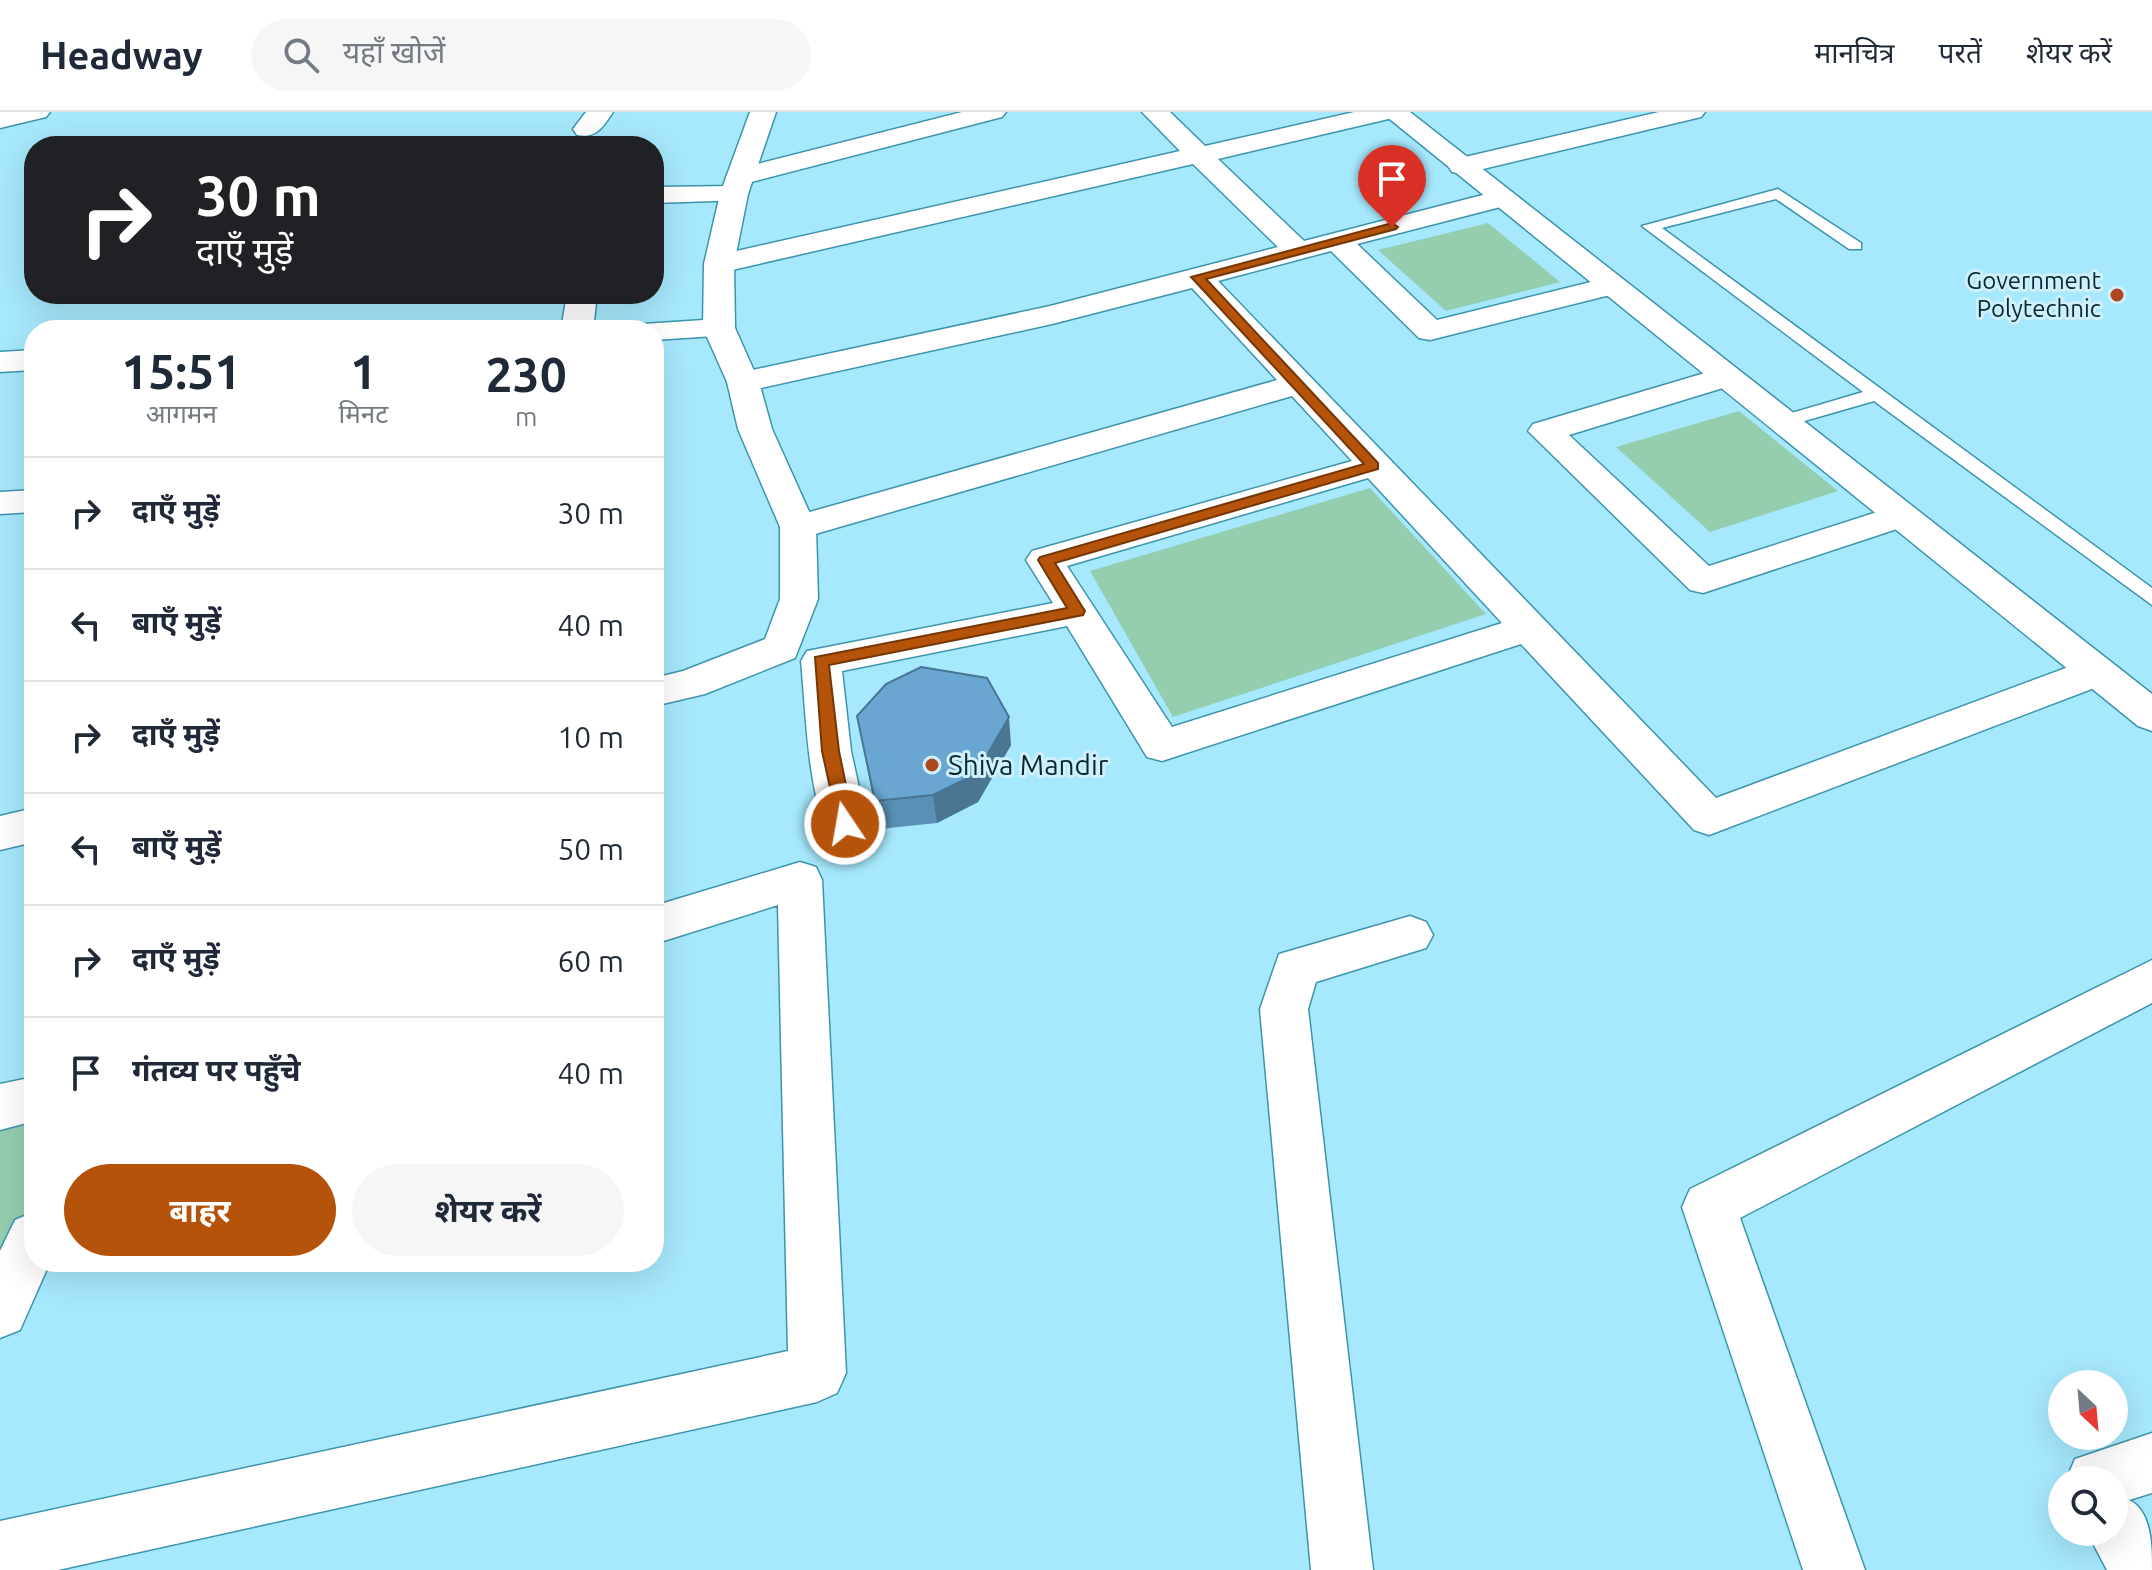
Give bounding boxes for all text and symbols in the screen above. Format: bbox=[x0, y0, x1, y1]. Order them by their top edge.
search box bbox=[251, 19, 811, 91]
icon: search bbox=[279, 33, 323, 77]
text: Headway bbox=[40, 34, 203, 76]
text: यहाँ खोजें bbox=[343, 35, 445, 69]
text: मानचित्र bbox=[1815, 37, 1895, 68]
text: परतें bbox=[1939, 37, 1982, 68]
text: शेयर करें bbox=[2026, 37, 2112, 68]
pin bbox=[1358, 145, 1426, 227]
icon: arrive bbox=[1370, 157, 1414, 201]
text: 30 m bbox=[196, 164, 321, 227]
icon: right bbox=[64, 168, 168, 272]
text: दाएँ मुड़ें bbox=[196, 230, 293, 271]
place label: Government Polytechnic bbox=[1966, 267, 2102, 322]
marker: Government Polytechnic bbox=[2108, 286, 2126, 304]
text: 15:51 bbox=[121, 344, 241, 398]
text: 1 bbox=[350, 344, 377, 398]
text: 230 bbox=[486, 347, 567, 401]
text: आगमन bbox=[146, 399, 217, 428]
text: मिनट bbox=[339, 399, 388, 428]
text: m bbox=[515, 402, 537, 431]
icon: right bbox=[64, 491, 108, 535]
text: दाएँ मुड़ें bbox=[132, 493, 220, 527]
text: 30 m bbox=[557, 496, 624, 530]
icon: left bbox=[64, 603, 108, 647]
text: बाएँ मुड़ें bbox=[132, 605, 221, 639]
text: 40 m bbox=[557, 608, 624, 642]
icon: right bbox=[64, 715, 108, 759]
text: दाएँ मुड़ें bbox=[132, 717, 220, 751]
text: 10 m bbox=[557, 720, 624, 754]
place label: Shiva Mandir bbox=[948, 749, 1109, 780]
marker: Shiva Mandir bbox=[923, 756, 941, 774]
position arrow bbox=[803, 782, 887, 866]
icon: left bbox=[64, 827, 108, 871]
text: बाएँ मुड़ें bbox=[132, 829, 221, 863]
text: 50 m bbox=[557, 832, 624, 866]
icon: right bbox=[64, 939, 108, 983]
text: दाएँ मुड़ें bbox=[132, 941, 220, 975]
text: 60 m bbox=[557, 944, 624, 978]
icon: arrive bbox=[64, 1051, 108, 1095]
text: गंतव्य पर पहुँचे bbox=[132, 1053, 300, 1087]
text: 40 m bbox=[557, 1056, 624, 1090]
button: बाहर bbox=[64, 1164, 336, 1256]
button: शेयर करें bbox=[352, 1164, 624, 1256]
north arrow bbox=[2048, 1370, 2128, 1450]
map controls bbox=[2048, 1370, 2128, 1546]
button: search bbox=[2048, 1466, 2128, 1546]

